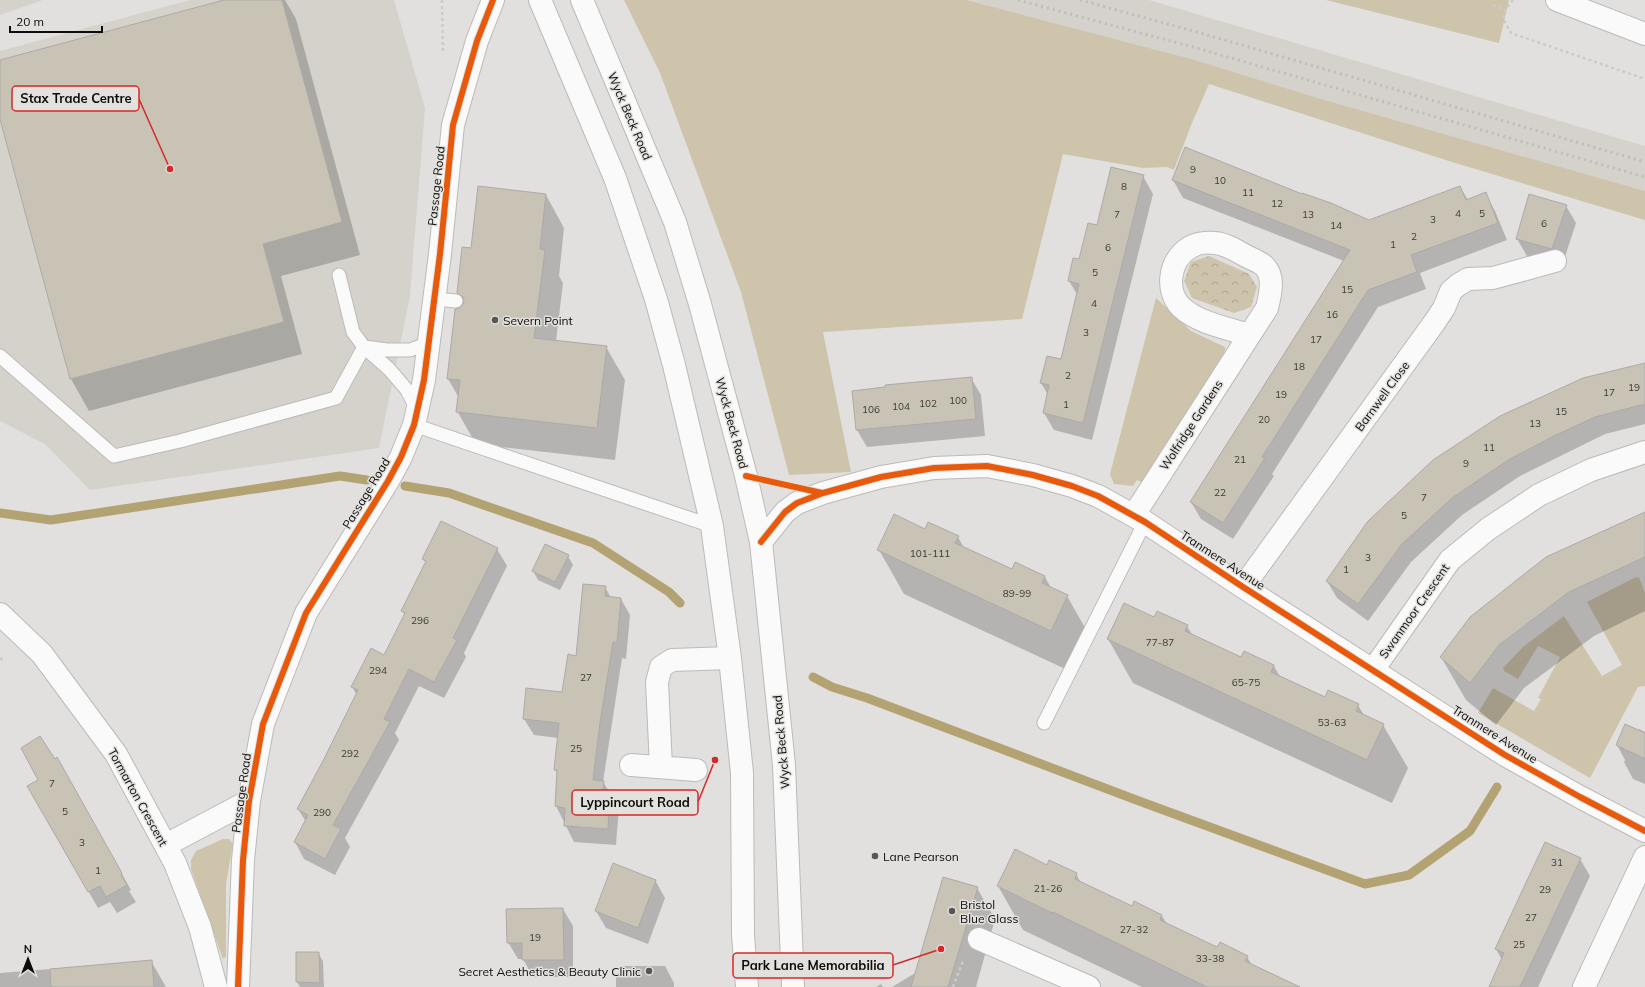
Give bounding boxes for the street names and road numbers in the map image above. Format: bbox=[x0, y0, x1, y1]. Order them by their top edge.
street label: Wyck Beck Road bbox=[605, 70, 655, 162]
street label: Passage Road bbox=[424, 145, 448, 227]
street label: Barnwell Close bbox=[1352, 358, 1412, 434]
street label: Wyck Beck Road bbox=[713, 376, 751, 470]
street label: Wolfridge Gardens bbox=[1156, 377, 1226, 473]
street label: Passage Road bbox=[339, 455, 393, 531]
street label: Tranmere Avenue bbox=[1178, 527, 1268, 593]
street label: Swanmoor Crescent bbox=[1376, 561, 1452, 661]
street label: Wyck Beck Road bbox=[769, 695, 793, 789]
street label: Tranmere Avenue bbox=[1450, 702, 1540, 766]
street label: Tormarton Crescent bbox=[105, 745, 171, 849]
street label: Passage Road bbox=[228, 752, 254, 834]

